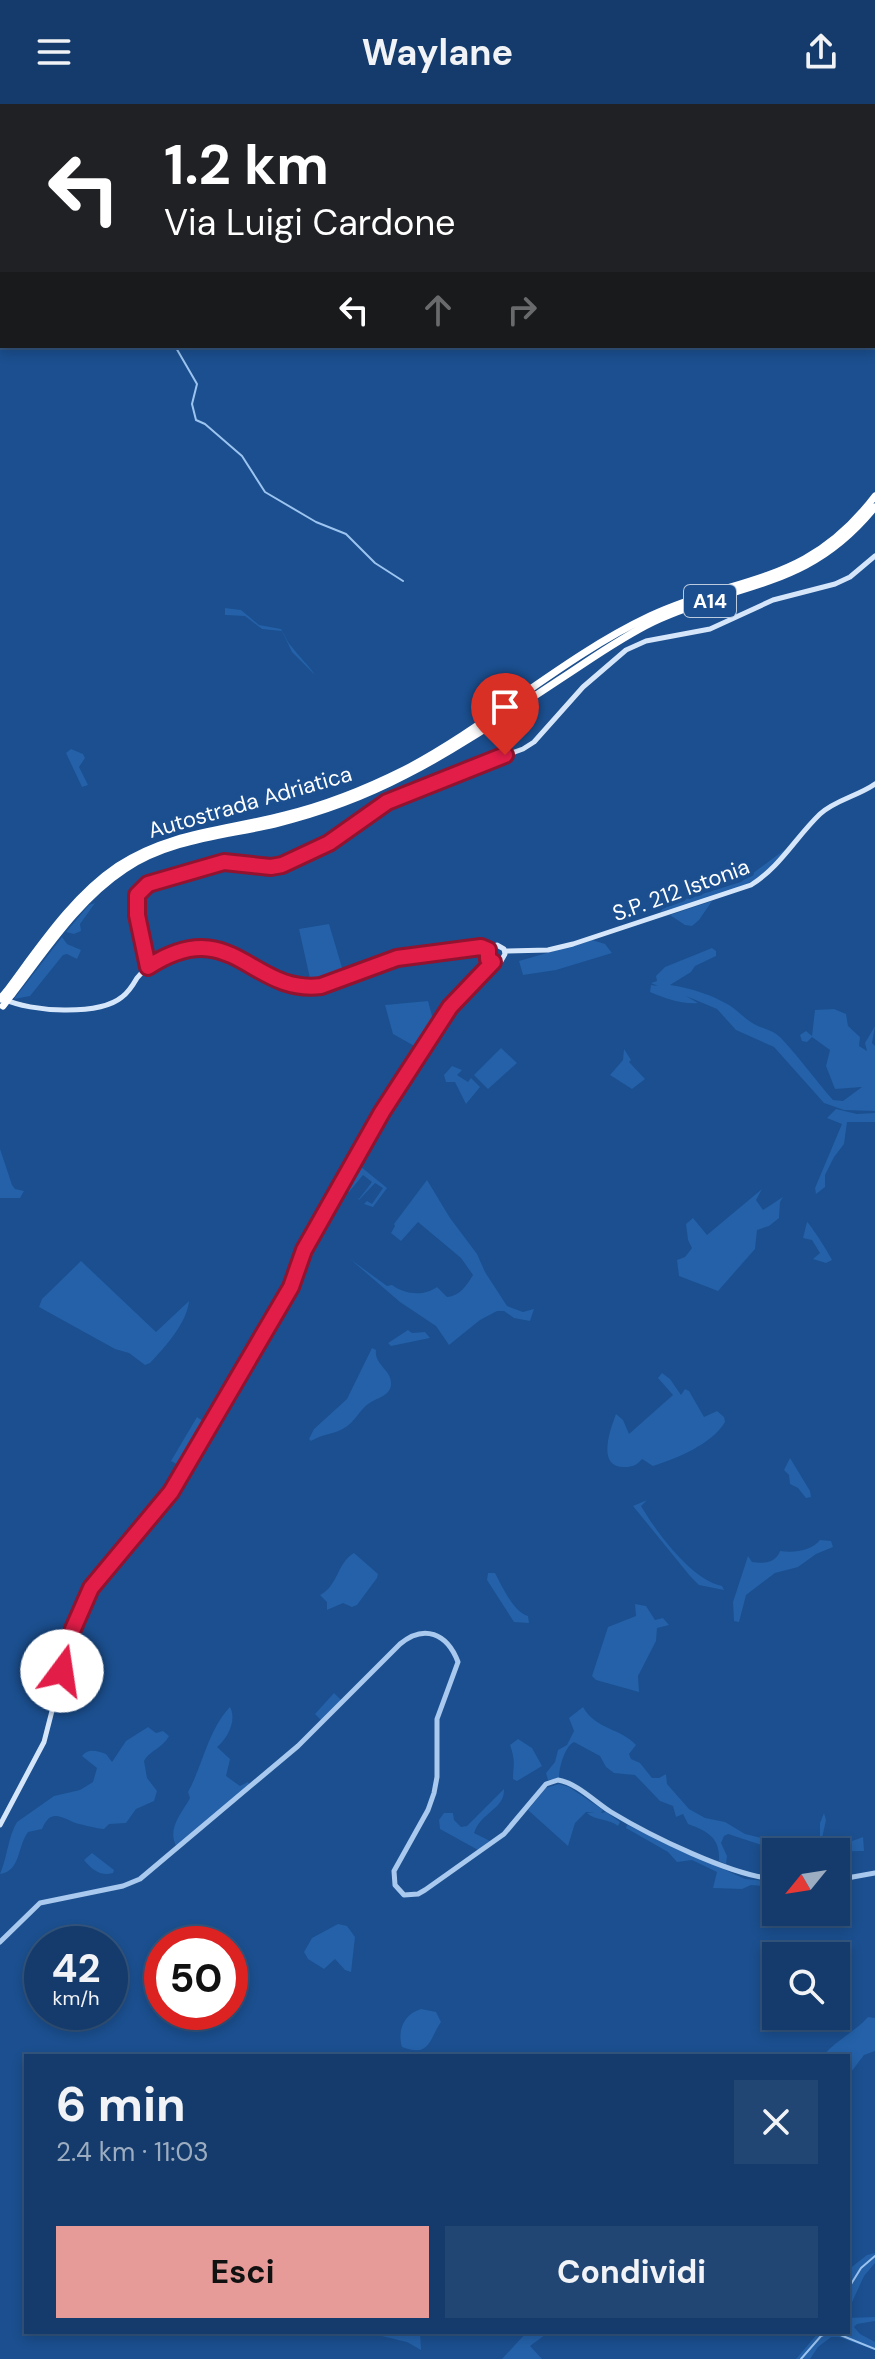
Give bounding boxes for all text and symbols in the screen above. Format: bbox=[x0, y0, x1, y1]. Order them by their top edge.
text: Waylane bbox=[362, 29, 513, 76]
icon: menu bbox=[32, 30, 76, 74]
icon: share bbox=[799, 30, 843, 74]
text: 1.2 km bbox=[164, 128, 329, 201]
icon: left bbox=[32, 136, 136, 240]
text: Via Luigi Cardone bbox=[164, 199, 456, 246]
icon: left bbox=[332, 288, 376, 332]
icon: ahead bbox=[416, 288, 460, 332]
icon: right bbox=[500, 288, 544, 332]
road number: A14 bbox=[684, 585, 736, 617]
pin bbox=[471, 673, 539, 755]
icon: arrive bbox=[483, 685, 527, 729]
street label: Autostrada Adriatica bbox=[145, 759, 355, 845]
street label: S.P. 212 Istonia bbox=[609, 852, 753, 928]
position arrow bbox=[20, 1629, 104, 1713]
north arrow bbox=[762, 1838, 850, 1926]
map controls bbox=[762, 1838, 850, 2030]
speed limit sign: 50 bbox=[144, 1926, 248, 2030]
text: 42 bbox=[51, 1942, 101, 1994]
button: search bbox=[762, 1942, 850, 2030]
text: km/h bbox=[52, 1985, 100, 2011]
text: 6 min bbox=[56, 2073, 186, 2136]
button: close bbox=[734, 2080, 818, 2164]
text: 2.4 km · 11:03 bbox=[56, 2135, 209, 2169]
button: Esci bbox=[56, 2226, 429, 2318]
button: Condividi bbox=[445, 2226, 818, 2318]

